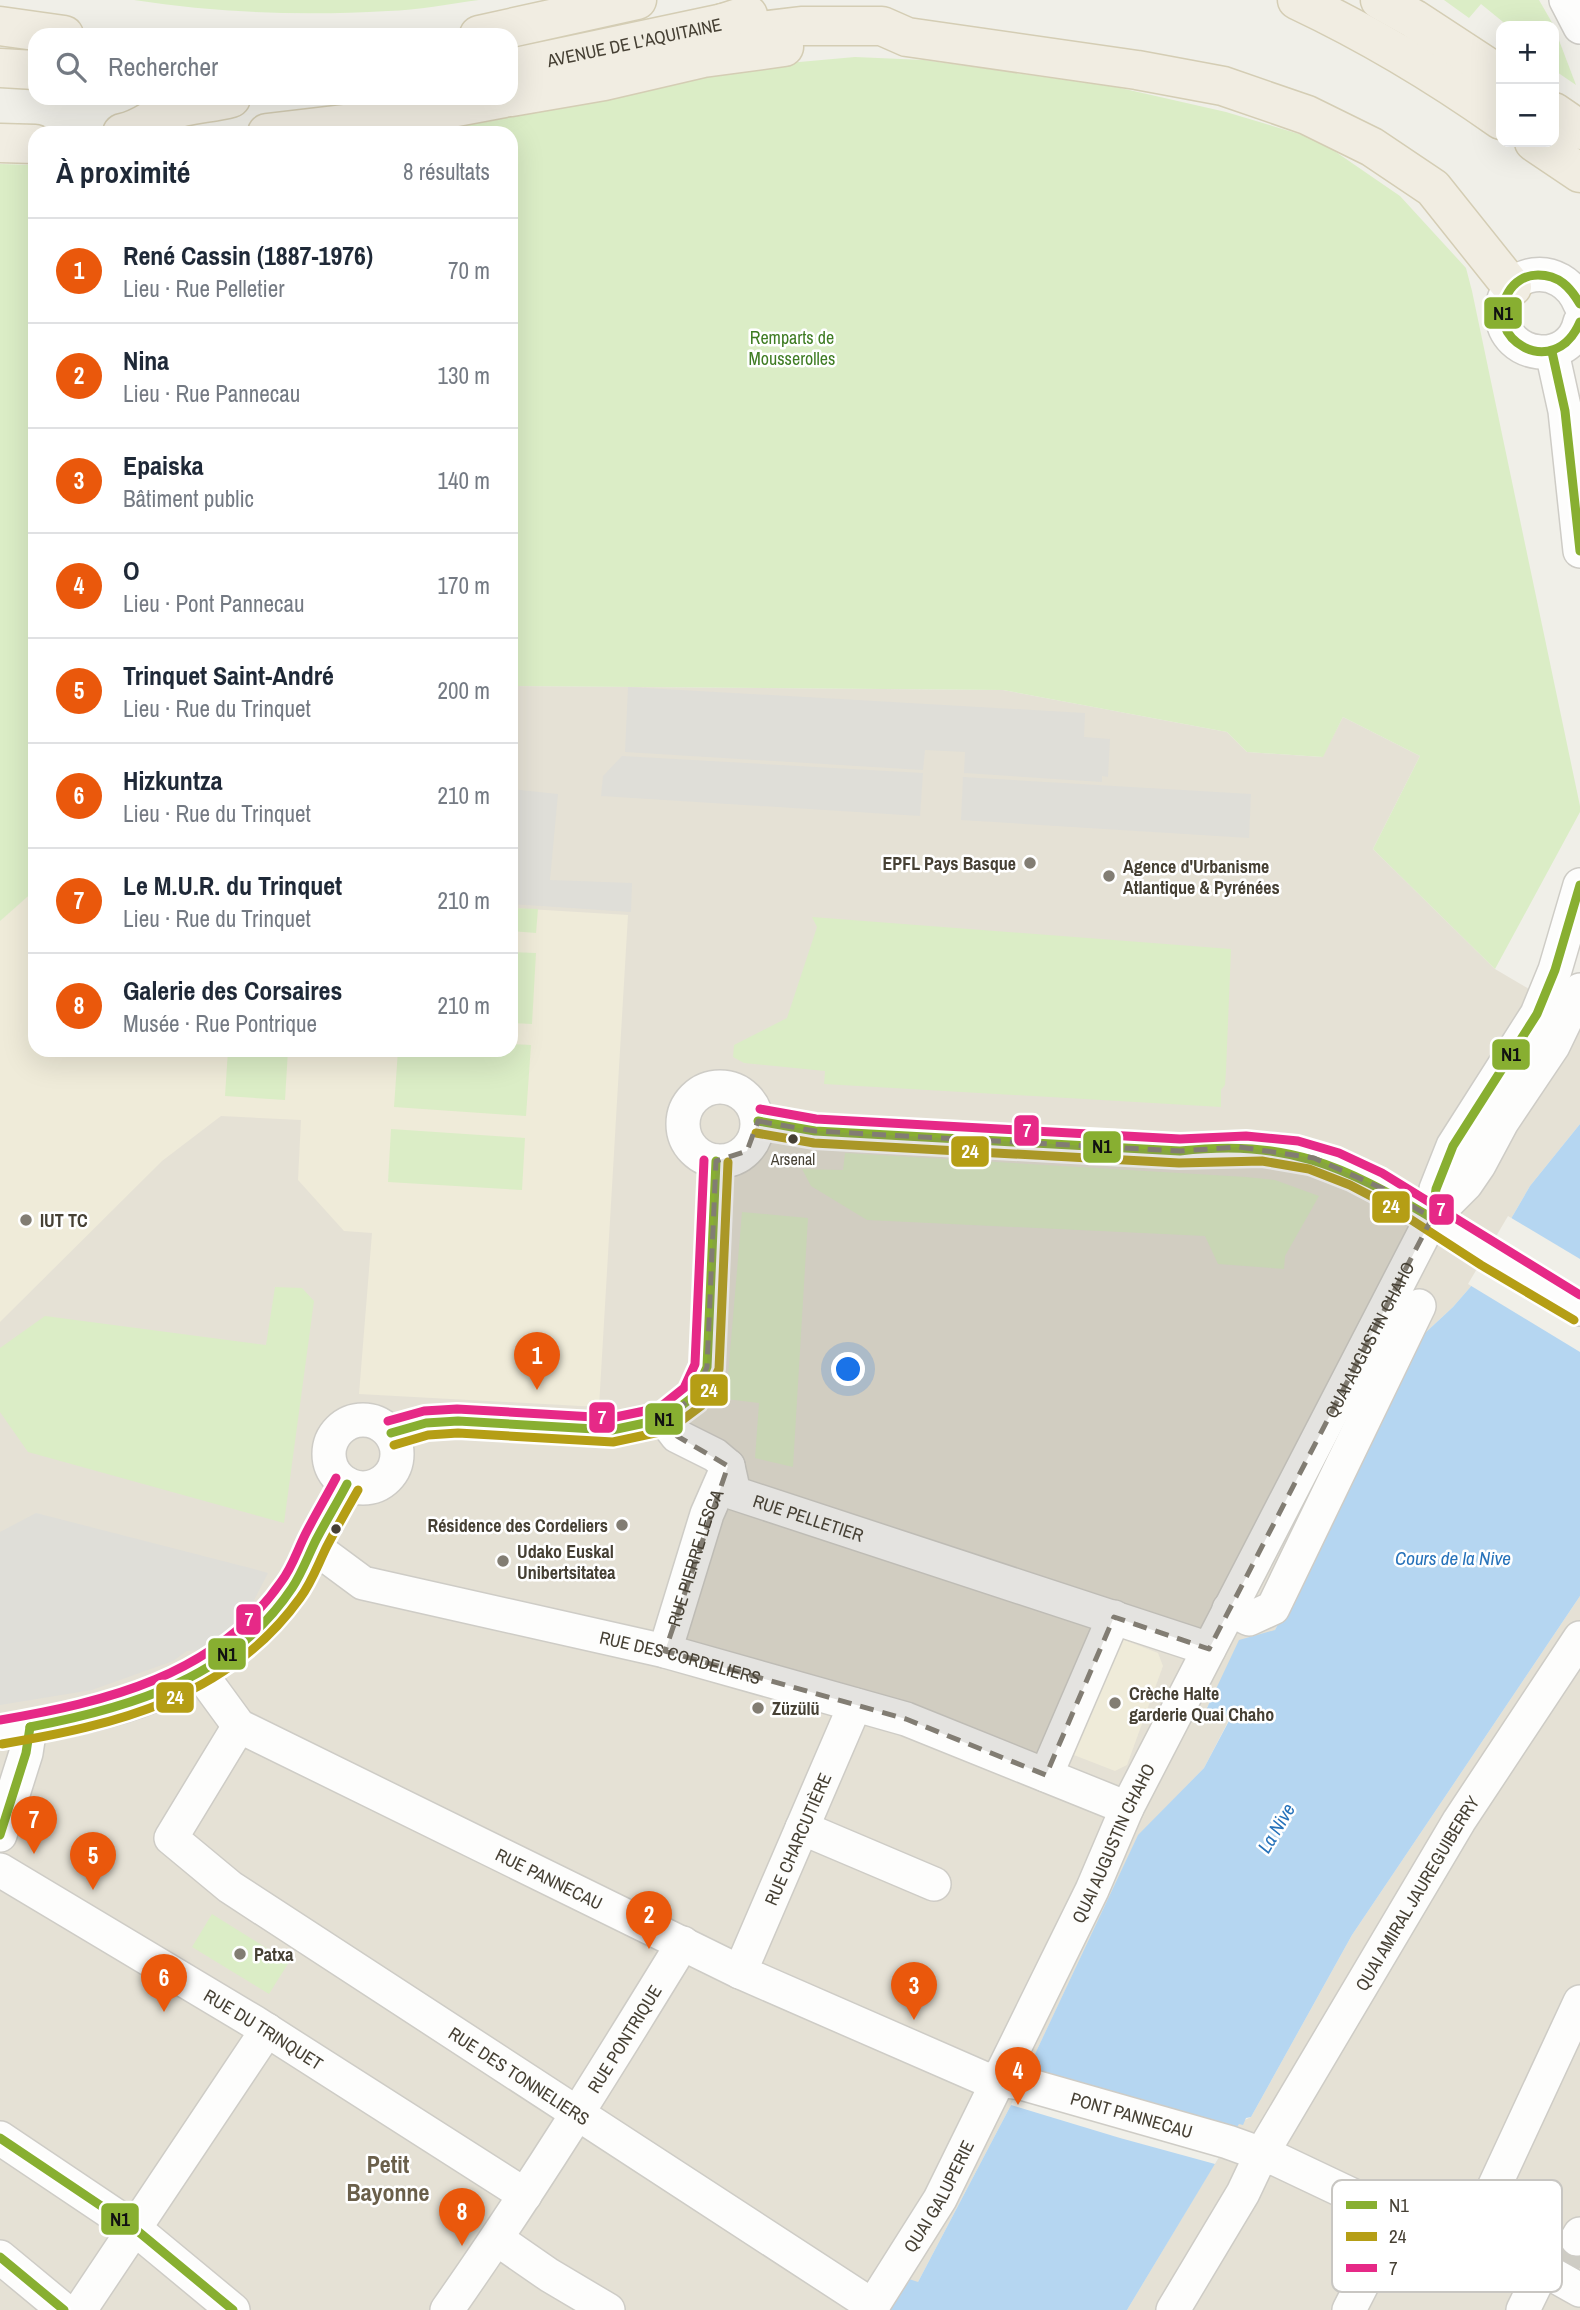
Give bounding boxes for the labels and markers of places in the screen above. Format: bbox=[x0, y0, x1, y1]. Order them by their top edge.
place label: EPFL Pays Basque bbox=[883, 851, 1016, 876]
place label: Agence d'Urbanisme Atlantique & Pyrénées bbox=[1123, 854, 1280, 900]
marker: EPFL Pays Basque bbox=[1022, 855, 1038, 871]
marker: Agence d'Urbanisme Atlantique & Pyrénées bbox=[1101, 868, 1117, 884]
marker: Arsenal bbox=[786, 1132, 800, 1146]
place label: Arsenal bbox=[770, 1148, 815, 1170]
place label: IUT TC bbox=[40, 1208, 88, 1233]
marker: IUT TC bbox=[18, 1212, 34, 1228]
pin: 1 bbox=[514, 1332, 560, 1390]
place label: Résidence des Cordeliers bbox=[428, 1513, 608, 1538]
marker: Résidence des Cordeliers bbox=[614, 1517, 630, 1533]
unlabelled marker bbox=[329, 1522, 343, 1536]
place label: Udako Euskal Unibertsitatea bbox=[517, 1539, 616, 1585]
marker: Udako Euskal Unibertsitatea bbox=[495, 1553, 511, 1569]
place label: Crèche Halte garderie Quai Chaho bbox=[1129, 1681, 1274, 1727]
marker: Crèche Halte garderie Quai Chaho bbox=[1107, 1695, 1123, 1711]
place label: Züzülü bbox=[772, 1696, 820, 1721]
marker: Züzülü bbox=[750, 1700, 766, 1716]
pin: 7 bbox=[11, 1796, 57, 1854]
pin: 5 bbox=[70, 1832, 116, 1890]
pin: 2 bbox=[626, 1891, 672, 1949]
place label: Patxa bbox=[254, 1942, 294, 1967]
marker: Patxa bbox=[232, 1946, 248, 1962]
pin: 6 bbox=[141, 1954, 187, 2012]
pin: 3 bbox=[891, 1962, 937, 2020]
pin: 4 bbox=[995, 2047, 1041, 2105]
pin: 8 bbox=[439, 2188, 485, 2246]

